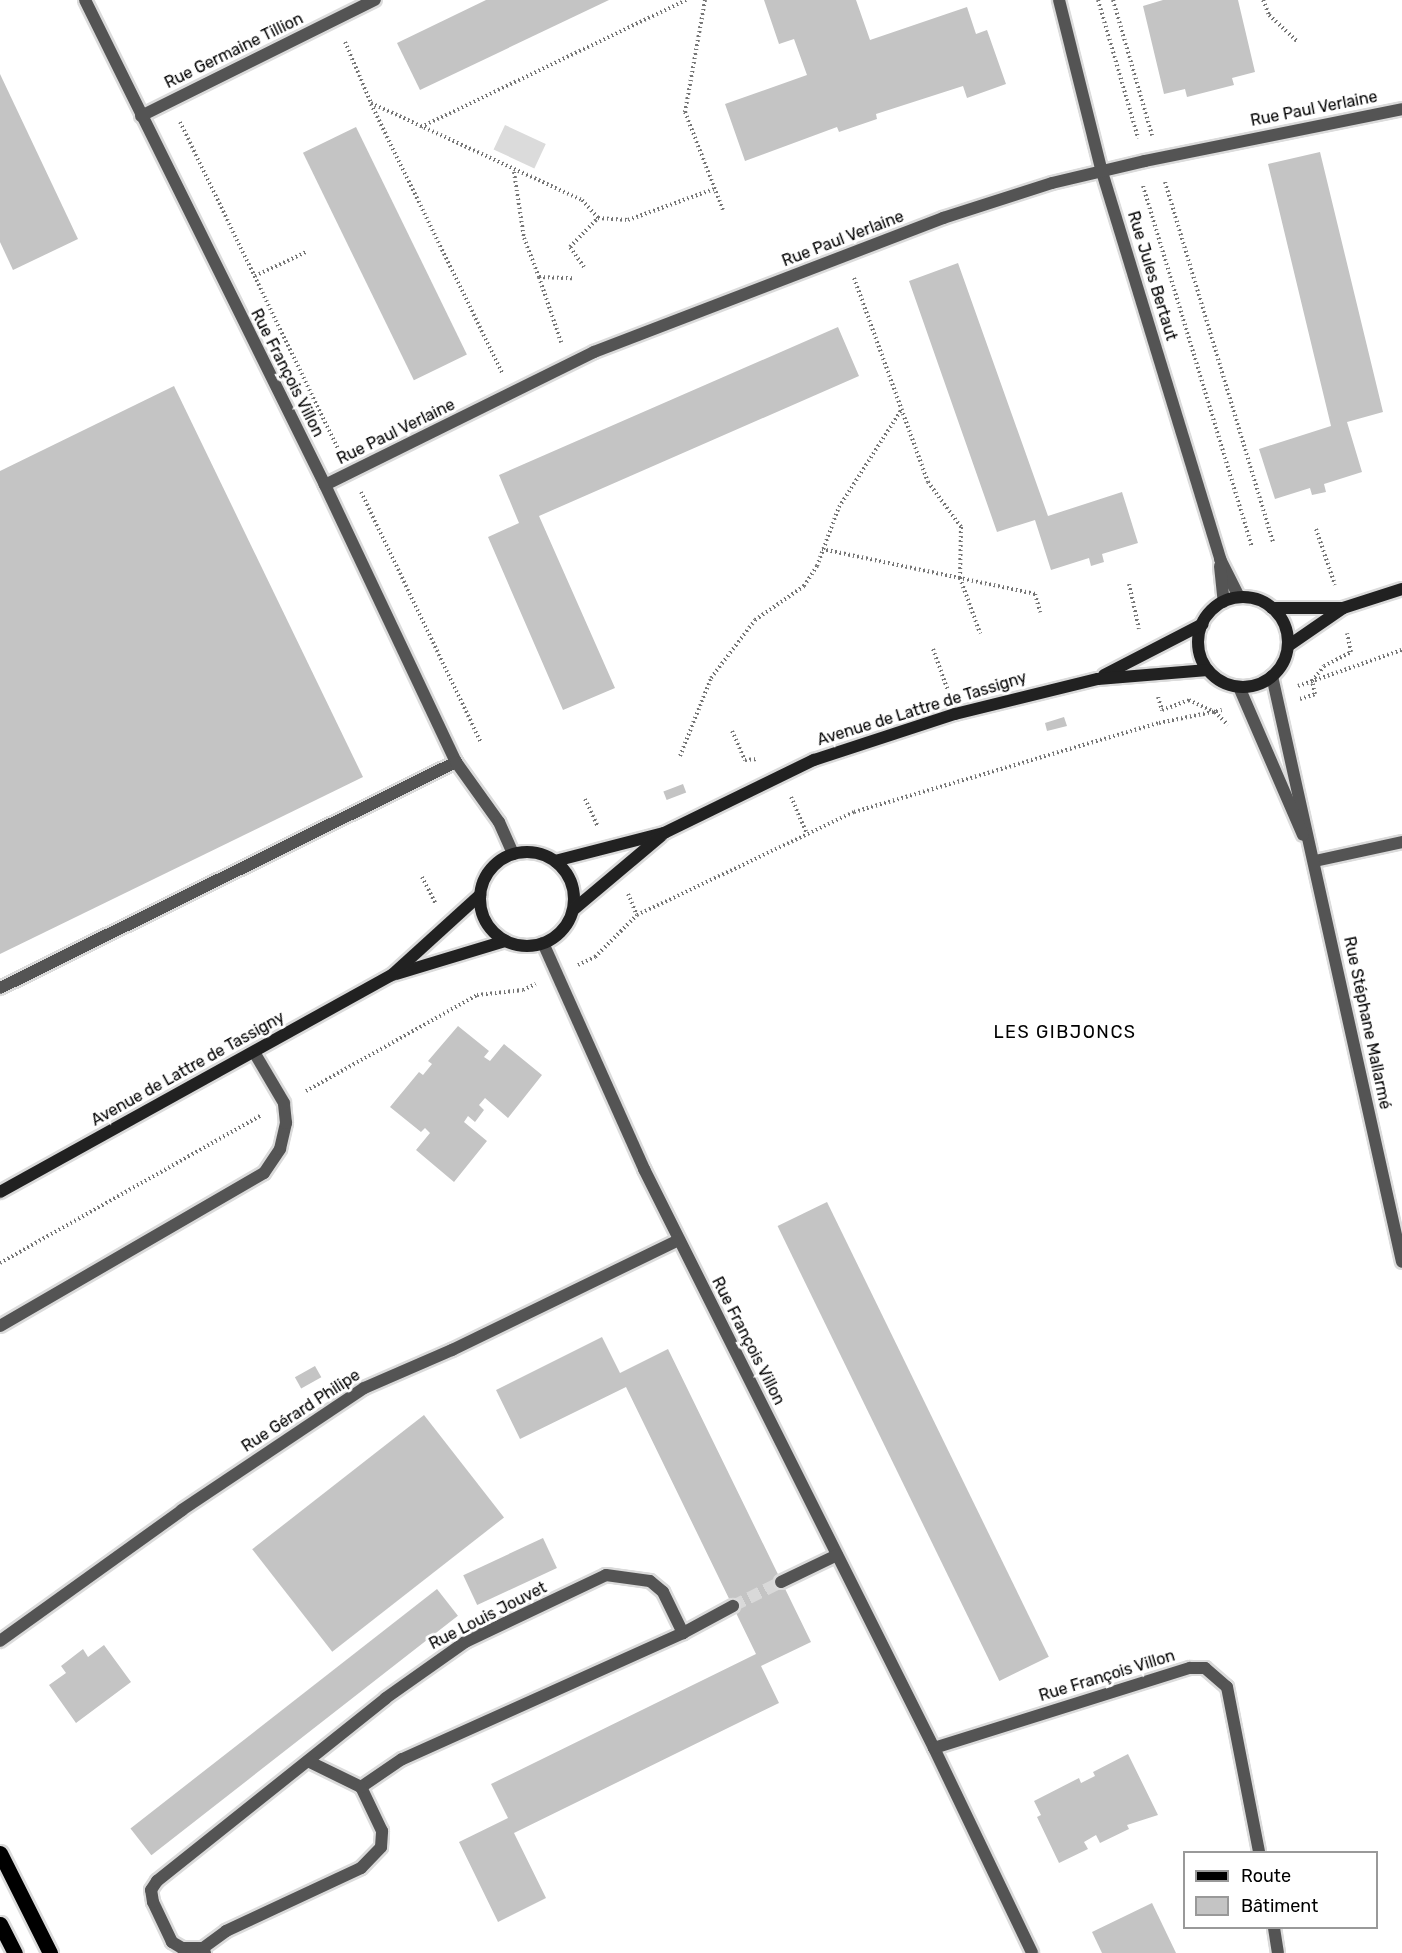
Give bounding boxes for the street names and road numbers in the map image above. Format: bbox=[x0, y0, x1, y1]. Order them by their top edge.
street label: Rue Germaine Tillion bbox=[161, 9, 307, 93]
street label: Rue Paul Verlaine bbox=[1249, 87, 1379, 131]
street label: Rue Paul Verlaine bbox=[779, 207, 907, 271]
street label: Rue Jules Bertaut bbox=[1123, 209, 1181, 343]
street label: Rue François Villon bbox=[246, 306, 328, 440]
street label: Rue Paul Verlaine bbox=[334, 395, 458, 469]
street label: Avenue de Lattre de Tassigny bbox=[815, 668, 1029, 750]
street label: Rue Stéphane Mallarmé bbox=[1339, 935, 1395, 1111]
street label: Avenue de Lattre de Tassigny bbox=[88, 1008, 288, 1130]
street label: Rue François Villon bbox=[707, 1274, 789, 1408]
street label: Rue Gérard Philipe bbox=[238, 1366, 364, 1456]
street label: Rue Louis Jouvet bbox=[426, 1578, 550, 1654]
street label: Rue François Villon bbox=[1037, 1646, 1177, 1706]

